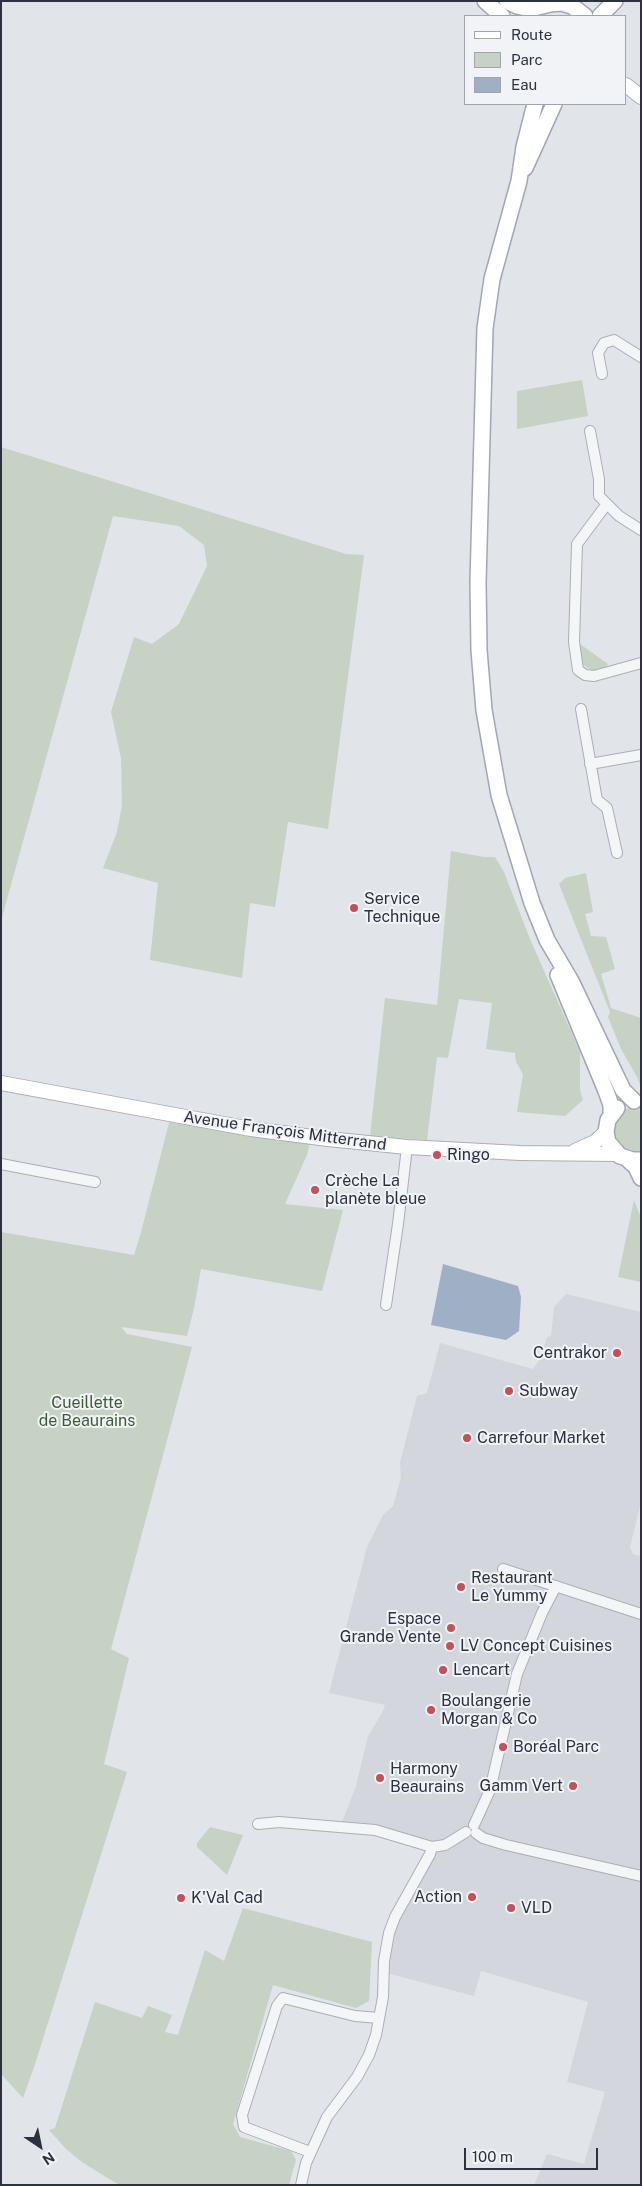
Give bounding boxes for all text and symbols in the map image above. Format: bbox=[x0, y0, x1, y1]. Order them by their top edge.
legend bbox=[464, 15, 627, 105]
text: Route bbox=[511, 26, 552, 43]
text: Parc bbox=[511, 51, 543, 68]
text: Eau bbox=[511, 76, 537, 93]
place label: Service Technique bbox=[364, 889, 440, 927]
marker: Service Technique bbox=[348, 902, 360, 914]
street label: Avenue François Mitterrand bbox=[182, 1107, 388, 1155]
place label: Ringo bbox=[447, 1145, 490, 1165]
marker: Ringo bbox=[431, 1149, 443, 1161]
place label: Crèche La planète bleue bbox=[325, 1171, 426, 1209]
marker: Crèche La planète bleue bbox=[309, 1184, 321, 1196]
place label: Centrakor bbox=[533, 1343, 607, 1363]
marker: Centrakor bbox=[611, 1347, 623, 1359]
place label: Subway bbox=[519, 1381, 578, 1401]
marker: Subway bbox=[503, 1385, 515, 1397]
park label: Cueillette de Beaurains bbox=[39, 1393, 135, 1431]
place label: Carrefour Market bbox=[477, 1428, 605, 1448]
marker: Carrefour Market bbox=[461, 1432, 473, 1444]
place label: Restaurant Le Yummy bbox=[471, 1568, 553, 1606]
marker: Restaurant Le Yummy bbox=[455, 1581, 467, 1593]
place label: Espace Grande Vente bbox=[340, 1609, 441, 1647]
marker: Espace Grande Vente bbox=[445, 1622, 457, 1634]
place label: LV Concept Cuisines bbox=[460, 1636, 612, 1656]
marker: LV Concept Cuisines bbox=[444, 1640, 456, 1652]
place label: Lencart bbox=[453, 1660, 510, 1680]
marker: Lencart bbox=[437, 1664, 449, 1676]
place label: Boulangerie Morgan & Co bbox=[441, 1691, 537, 1729]
marker: Boulangerie Morgan & Co bbox=[425, 1704, 437, 1716]
place label: Boréal Parc bbox=[513, 1737, 599, 1757]
marker: Boréal Parc bbox=[497, 1741, 509, 1753]
place label: Harmony Beaurains bbox=[390, 1759, 464, 1797]
marker: Harmony Beaurains bbox=[374, 1772, 386, 1784]
place label: Gamm Vert bbox=[480, 1776, 563, 1796]
marker: Gamm Vert bbox=[567, 1780, 579, 1792]
place label: Action bbox=[414, 1887, 462, 1907]
place label: K'Val Cad bbox=[191, 1888, 263, 1908]
marker: Action bbox=[466, 1891, 478, 1903]
marker: K'Val Cad bbox=[175, 1892, 187, 1904]
place label: VLD bbox=[521, 1898, 552, 1918]
marker: VLD bbox=[505, 1902, 517, 1914]
north arrow bbox=[15, 2121, 65, 2171]
scale bar bbox=[467, 2138, 601, 2170]
text: 100 m bbox=[472, 2148, 513, 2165]
text: N bbox=[39, 2149, 57, 2168]

